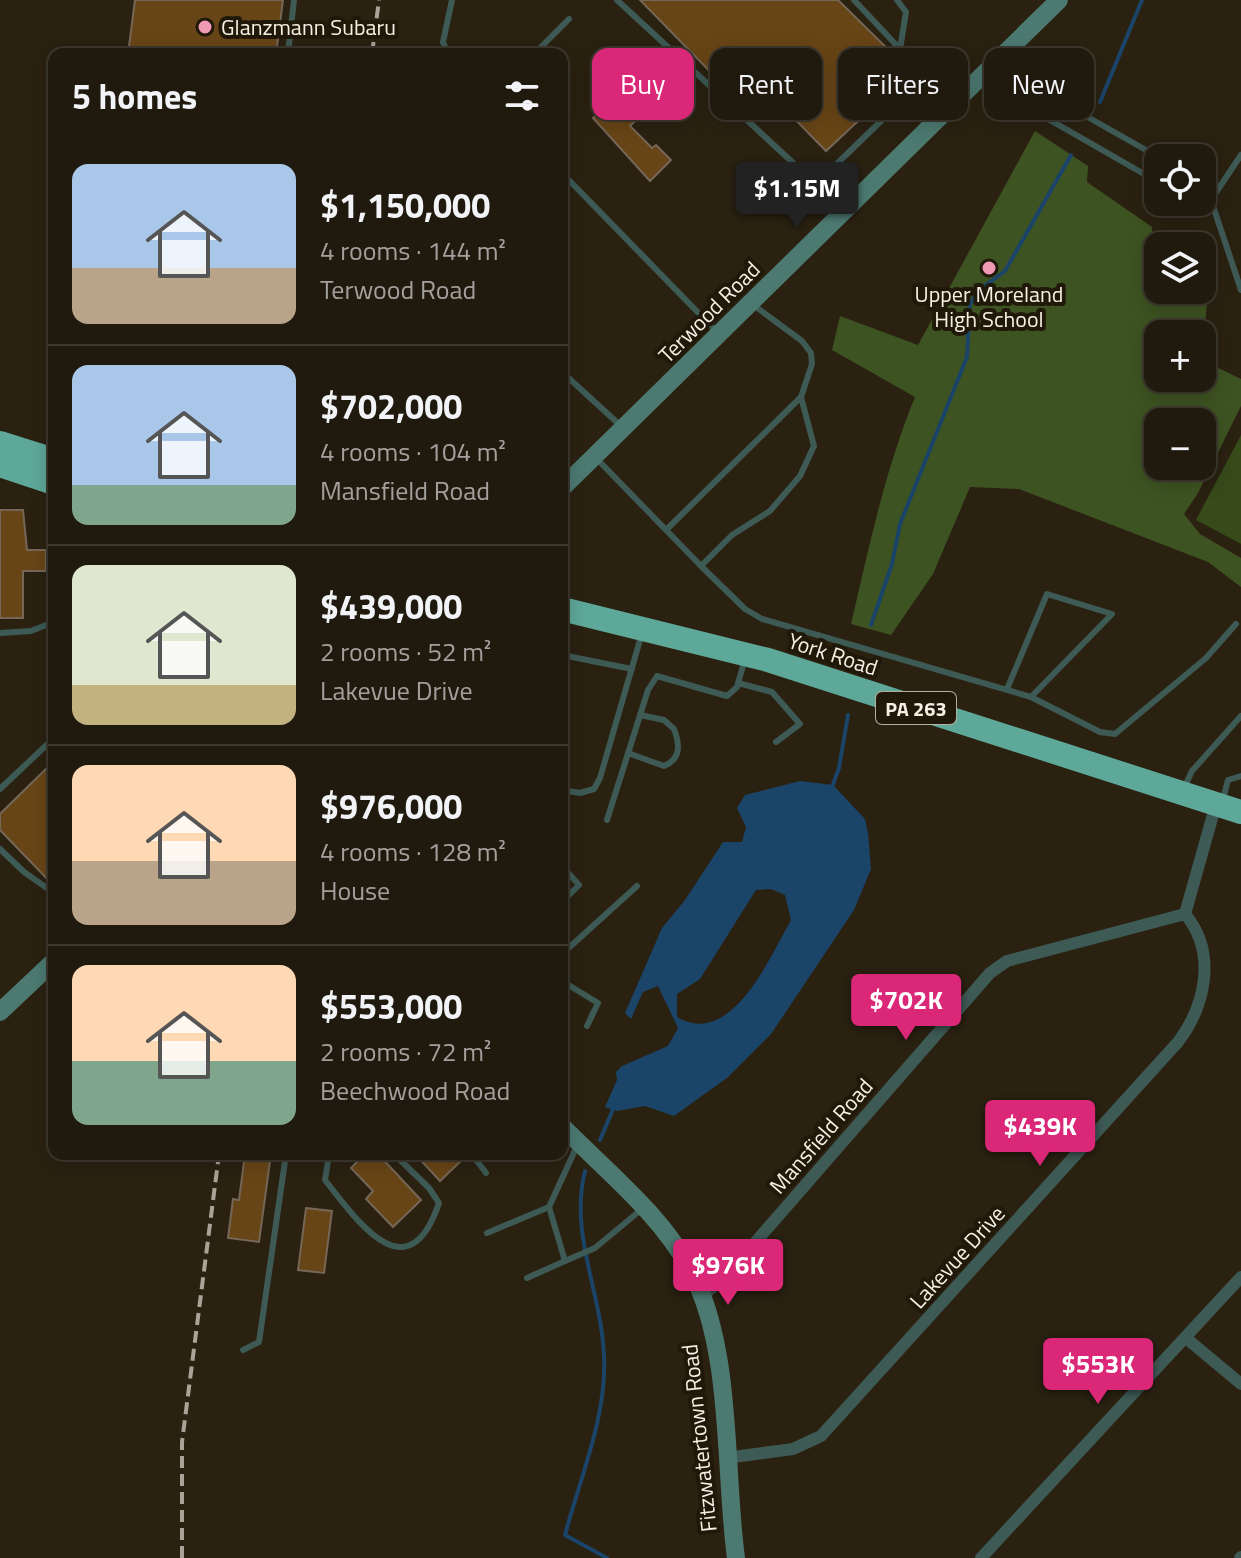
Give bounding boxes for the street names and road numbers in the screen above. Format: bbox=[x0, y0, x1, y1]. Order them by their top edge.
street label: Terwood Road bbox=[650, 253, 768, 371]
street label: York Road bbox=[784, 624, 882, 684]
road number: PA 263 bbox=[876, 692, 956, 724]
street label: Mansfield Road bbox=[761, 1071, 881, 1201]
street label: Lakevue Drive bbox=[901, 1198, 1013, 1316]
street label: Fitzwatertown Road bbox=[672, 1342, 726, 1534]

